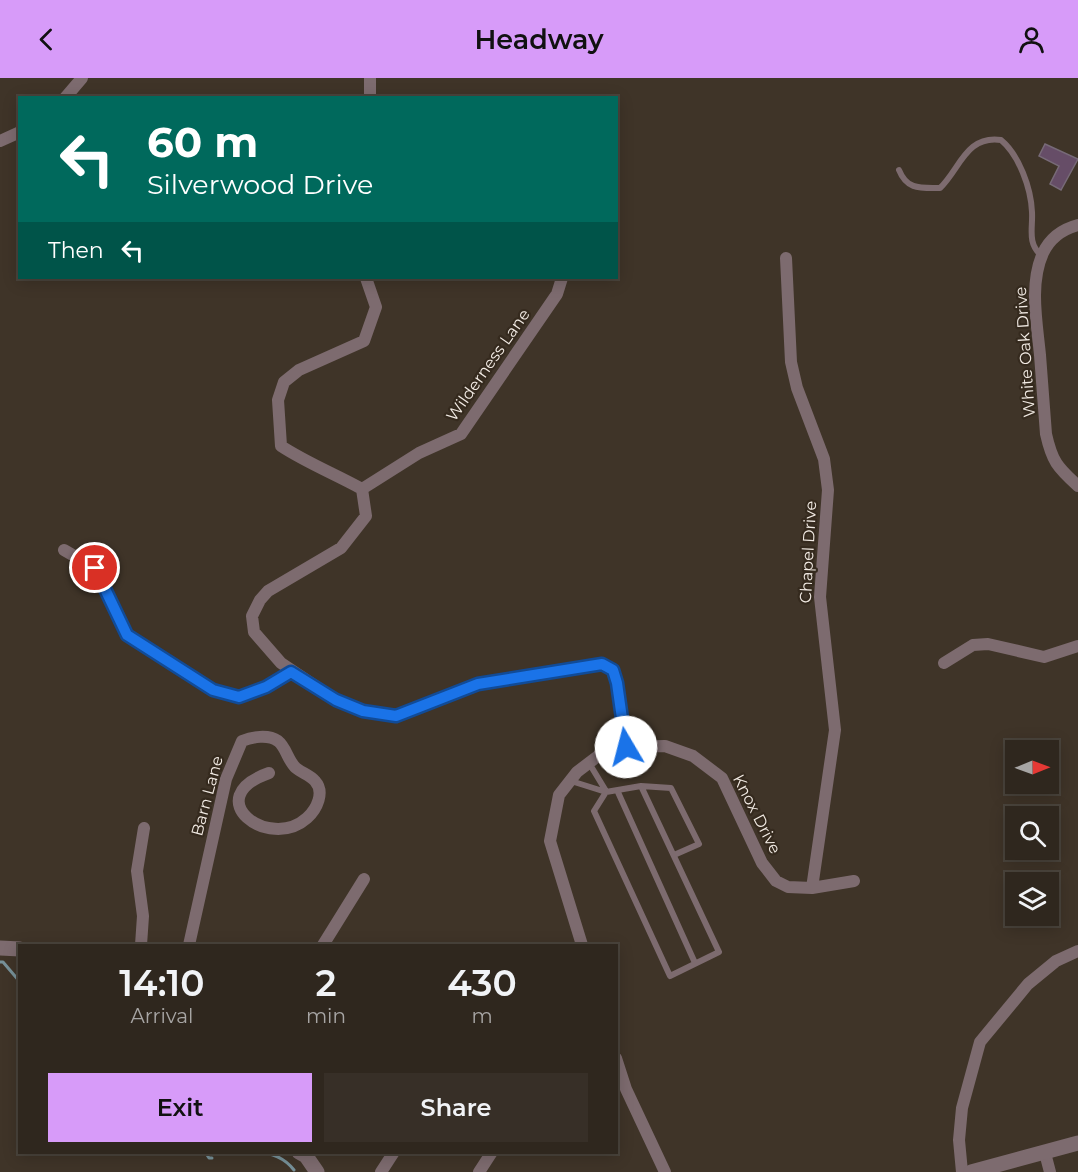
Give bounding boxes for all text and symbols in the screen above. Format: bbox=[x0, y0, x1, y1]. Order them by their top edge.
icon: back bbox=[30, 23, 63, 56]
text: Headway bbox=[474, 23, 604, 56]
icon: person bbox=[1015, 23, 1048, 56]
text: 60 m bbox=[147, 116, 258, 168]
icon: left bbox=[48, 120, 126, 198]
text: Silverwood Drive bbox=[147, 168, 373, 201]
icon: left bbox=[116, 234, 149, 267]
text: Then bbox=[48, 237, 104, 264]
street label: White Oak Drive bbox=[1011, 286, 1039, 418]
street label: Wilderness Lane bbox=[442, 305, 534, 425]
street label: Chapel Drive bbox=[796, 500, 820, 604]
pin bbox=[69, 542, 120, 593]
icon: arrive bbox=[78, 551, 111, 584]
position arrow bbox=[594, 715, 658, 779]
north arrow bbox=[1005, 740, 1059, 794]
map controls bbox=[1005, 740, 1059, 926]
street label: Barn Lane bbox=[187, 754, 227, 838]
street label: Knox Drive bbox=[729, 771, 785, 857]
button: search bbox=[1005, 806, 1059, 860]
button: layers bbox=[1005, 872, 1059, 926]
text: 14:10 bbox=[119, 961, 205, 1005]
text: 2 bbox=[315, 961, 336, 1005]
text: 430 bbox=[447, 961, 517, 1005]
text: Arrival bbox=[130, 1004, 193, 1028]
text: min bbox=[306, 1004, 346, 1028]
text: m bbox=[471, 1004, 493, 1028]
button: Exit bbox=[48, 1073, 312, 1142]
button: Share bbox=[324, 1073, 588, 1142]

